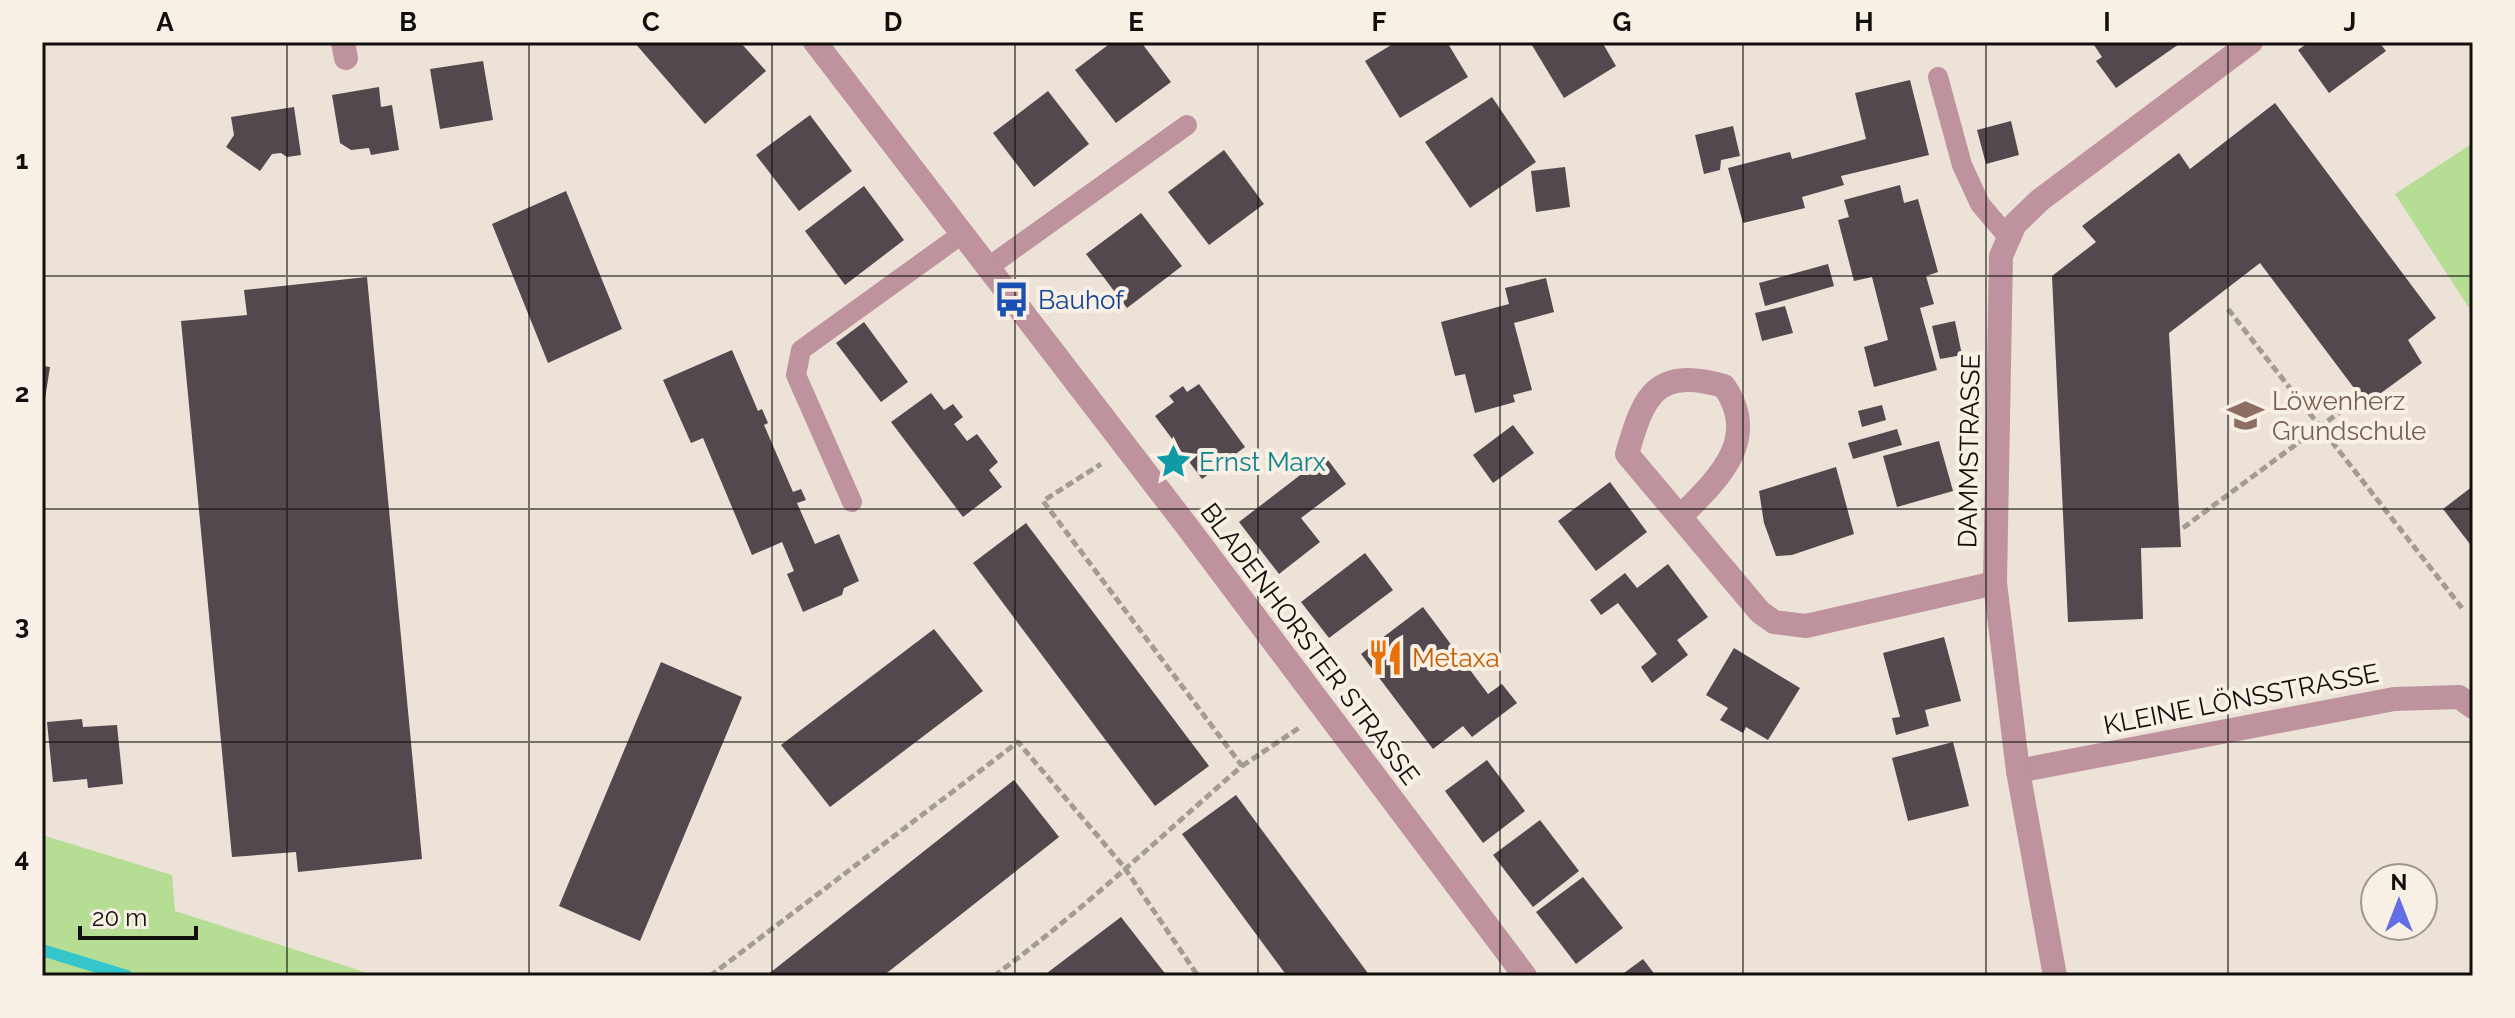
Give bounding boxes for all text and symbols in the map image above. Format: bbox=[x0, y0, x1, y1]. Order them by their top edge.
text: A bbox=[156, 7, 174, 37]
text: B bbox=[399, 7, 417, 37]
text: C bbox=[642, 7, 660, 37]
text: D bbox=[884, 7, 902, 37]
text: E bbox=[1128, 7, 1144, 37]
text: F bbox=[1372, 7, 1387, 37]
text: G bbox=[1613, 7, 1631, 37]
text: H bbox=[1854, 7, 1874, 37]
text: I bbox=[2103, 7, 2111, 37]
text: J bbox=[2344, 7, 2356, 37]
text: 1 bbox=[16, 145, 29, 175]
bus stop icon: Bauhof bbox=[993, 281, 1031, 319]
place label: Bauhof bbox=[1038, 285, 1125, 315]
street label: DAMMSTRASSE bbox=[1952, 354, 1986, 548]
text: 2 bbox=[15, 378, 29, 408]
place label: Löwenherz Grundschule bbox=[2272, 386, 2426, 446]
school or university icon: Löwenherz Grundschule bbox=[2227, 397, 2265, 435]
place icon: Ernst Marx bbox=[1154, 443, 1192, 481]
place label: Ernst Marx bbox=[1199, 447, 1326, 477]
street label: BLADENHORSTER STRASSE bbox=[1194, 497, 1426, 791]
text: 3 bbox=[15, 610, 29, 640]
restaurant icon: Metaxa bbox=[1367, 639, 1405, 677]
place label: Metaxa bbox=[1412, 643, 1500, 673]
street label: KLEINE LÖNSSTRASSE bbox=[2101, 657, 2381, 740]
text: 4 bbox=[15, 843, 29, 873]
north arrow bbox=[2359, 862, 2439, 942]
text: N bbox=[2391, 869, 2407, 895]
scale bar bbox=[80, 890, 196, 940]
text: 20 m bbox=[92, 903, 147, 932]

